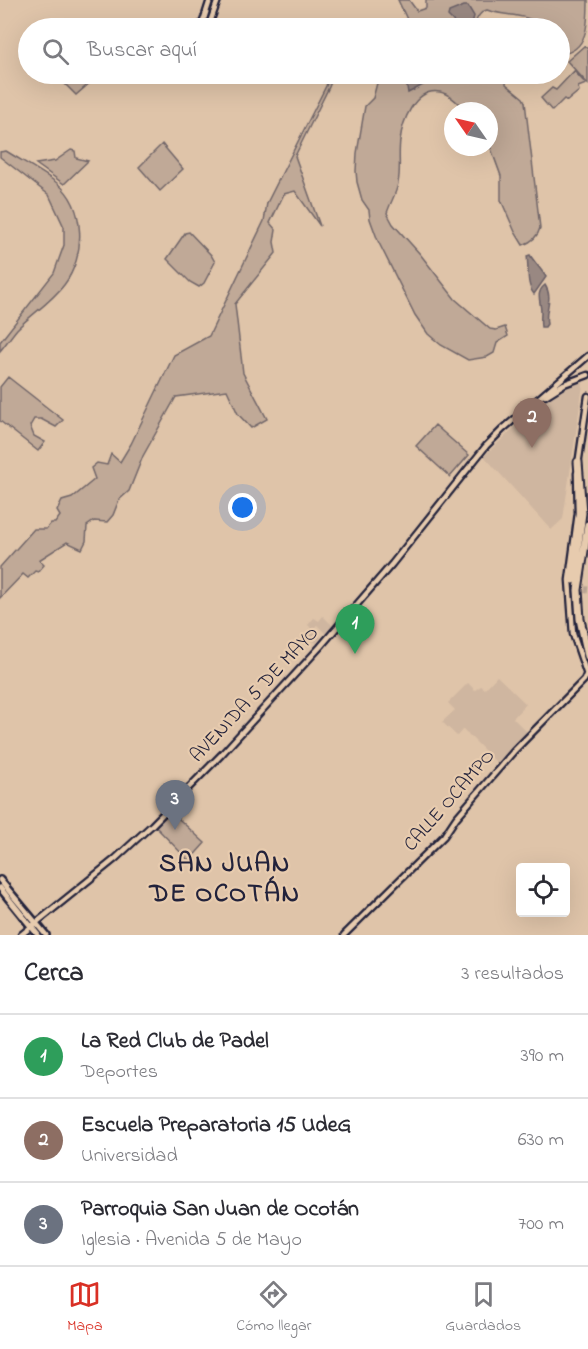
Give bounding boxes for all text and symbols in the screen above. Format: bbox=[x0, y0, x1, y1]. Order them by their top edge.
search box bbox=[18, 18, 570, 84]
icon: search bbox=[39, 35, 72, 68]
text: Buscar aquí bbox=[87, 35, 197, 67]
north arrow bbox=[444, 102, 498, 156]
pin: 2 bbox=[512, 398, 552, 448]
your location bbox=[228, 493, 257, 522]
pin: 1 bbox=[336, 604, 374, 654]
street label: AVENIDA 5 DE MAYO bbox=[184, 620, 326, 770]
street label: CALLE OCAMPO bbox=[397, 743, 503, 859]
pin: 3 bbox=[156, 780, 195, 830]
district label: SAN JUAN DE OCOTÁN bbox=[149, 846, 300, 914]
map controls bbox=[516, 863, 570, 917]
button: locate bbox=[516, 863, 570, 917]
text: Cerca bbox=[24, 955, 84, 993]
text: 3 resultados bbox=[461, 960, 564, 989]
text: La Red Club de Padel bbox=[81, 1026, 269, 1058]
text: 1 bbox=[40, 1042, 47, 1071]
text: 390 m bbox=[521, 1042, 564, 1071]
text: Deportes bbox=[81, 1058, 158, 1087]
text: Escuela Preparatoria 15 UdeG bbox=[81, 1110, 351, 1142]
text: 2 bbox=[39, 1126, 48, 1155]
text: 630 m bbox=[518, 1126, 564, 1155]
text: Universidad bbox=[81, 1142, 178, 1171]
text: Parroquia San Juan de Ocotán bbox=[81, 1194, 359, 1226]
text: 3 bbox=[39, 1210, 48, 1239]
text: 700 m bbox=[518, 1210, 564, 1239]
text: Iglesia · Avenida 5 de Mayo bbox=[81, 1226, 302, 1255]
tab: Mapa bbox=[67, 1278, 103, 1338]
tab: Cómo llegar bbox=[236, 1278, 312, 1338]
tab: Guardados bbox=[445, 1278, 521, 1338]

